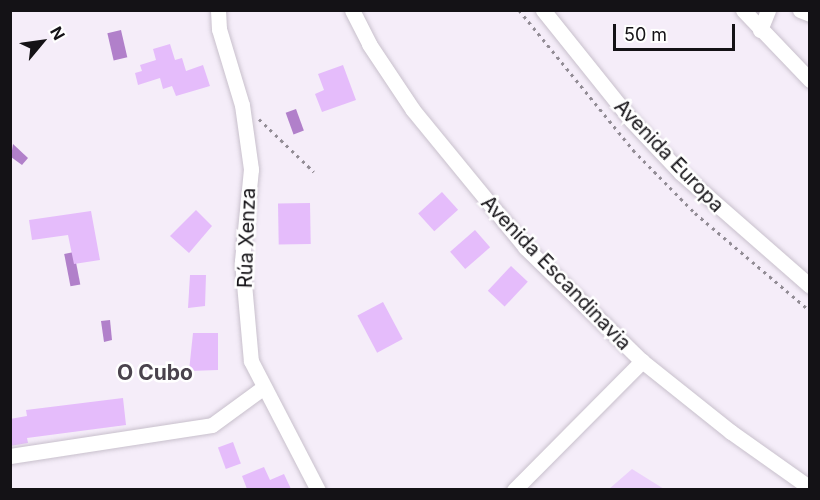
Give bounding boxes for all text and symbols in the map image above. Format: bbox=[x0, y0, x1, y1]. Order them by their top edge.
north arrow bbox=[12, 12, 72, 72]
scale bar bbox=[616, 12, 738, 50]
text: N bbox=[46, 23, 69, 43]
text: 50 m bbox=[624, 24, 667, 45]
street label: Avenida Europa bbox=[609, 95, 729, 217]
street label: Rúa Xenza bbox=[233, 187, 261, 289]
street label: Avenida Escandinavia bbox=[476, 191, 636, 355]
district label: O Cubo bbox=[117, 360, 193, 386]

